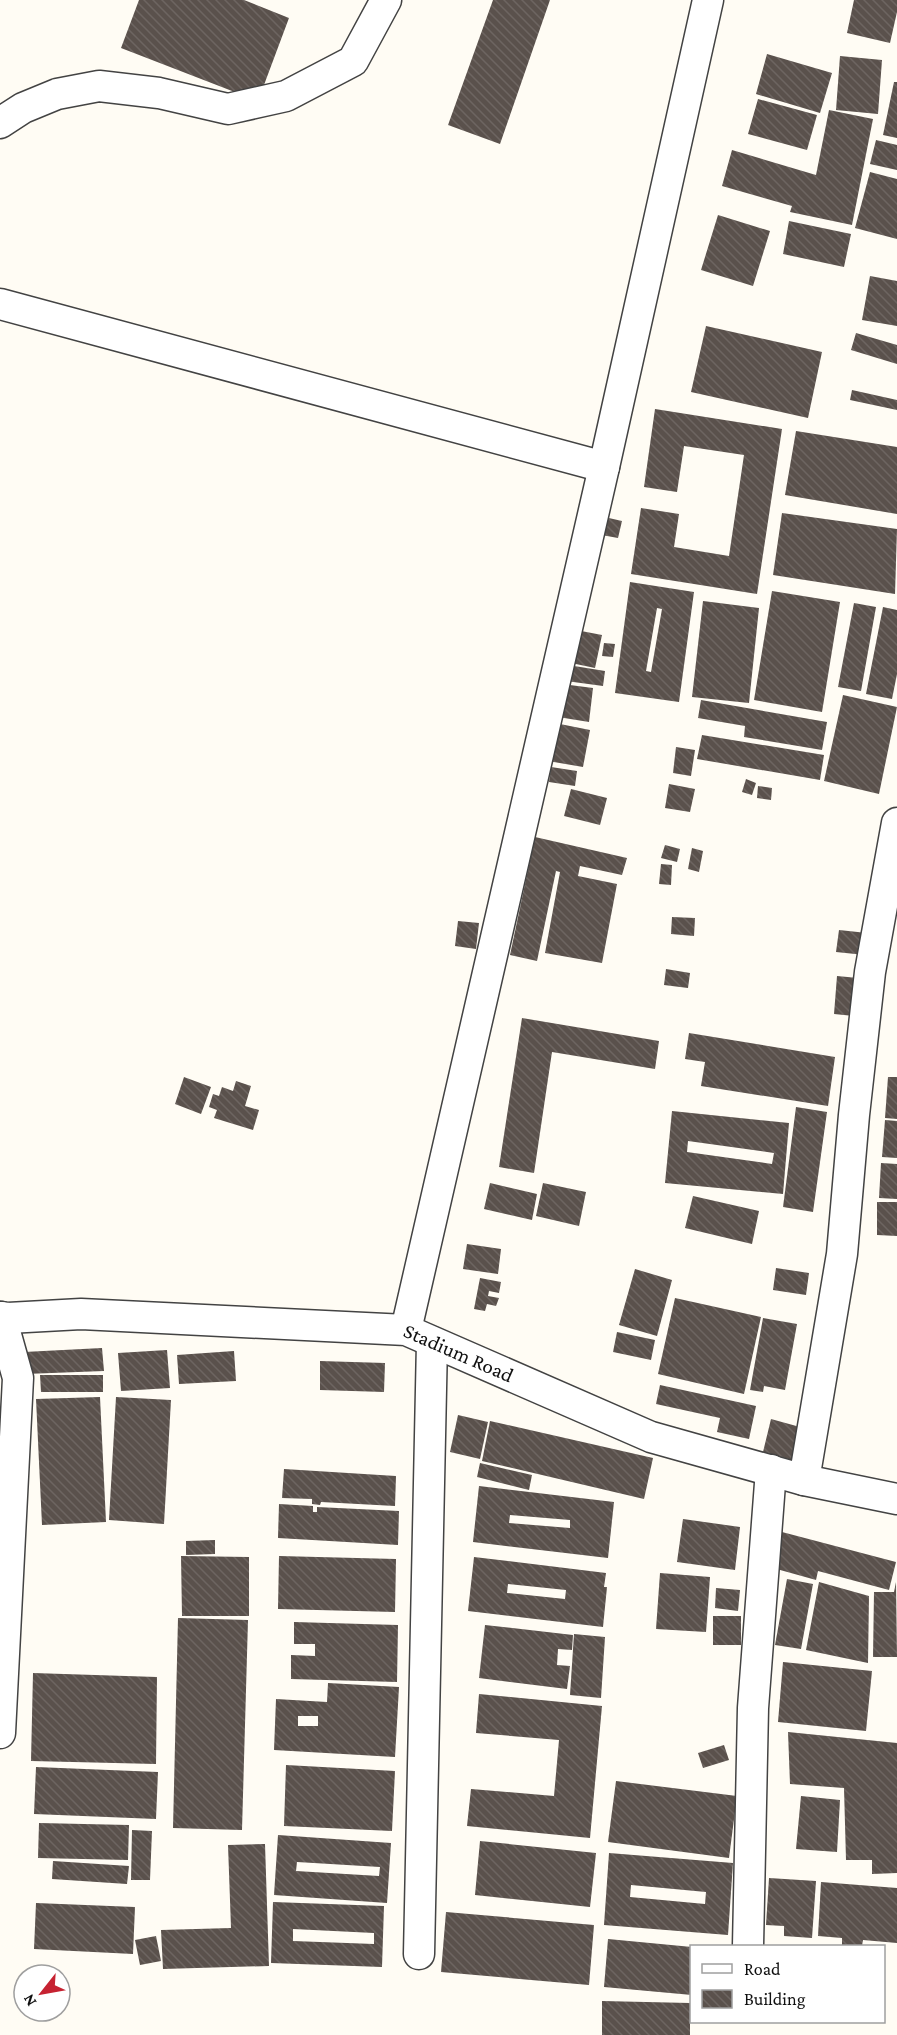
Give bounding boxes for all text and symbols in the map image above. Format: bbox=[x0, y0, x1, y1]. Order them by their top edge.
street label: Stadium Road bbox=[400, 1318, 517, 1388]
legend bbox=[690, 1945, 885, 2023]
text: Road bbox=[744, 1959, 781, 1979]
north arrow bbox=[12, 1963, 72, 2023]
text: Building bbox=[744, 1989, 806, 2009]
text: N bbox=[19, 1991, 40, 2010]

